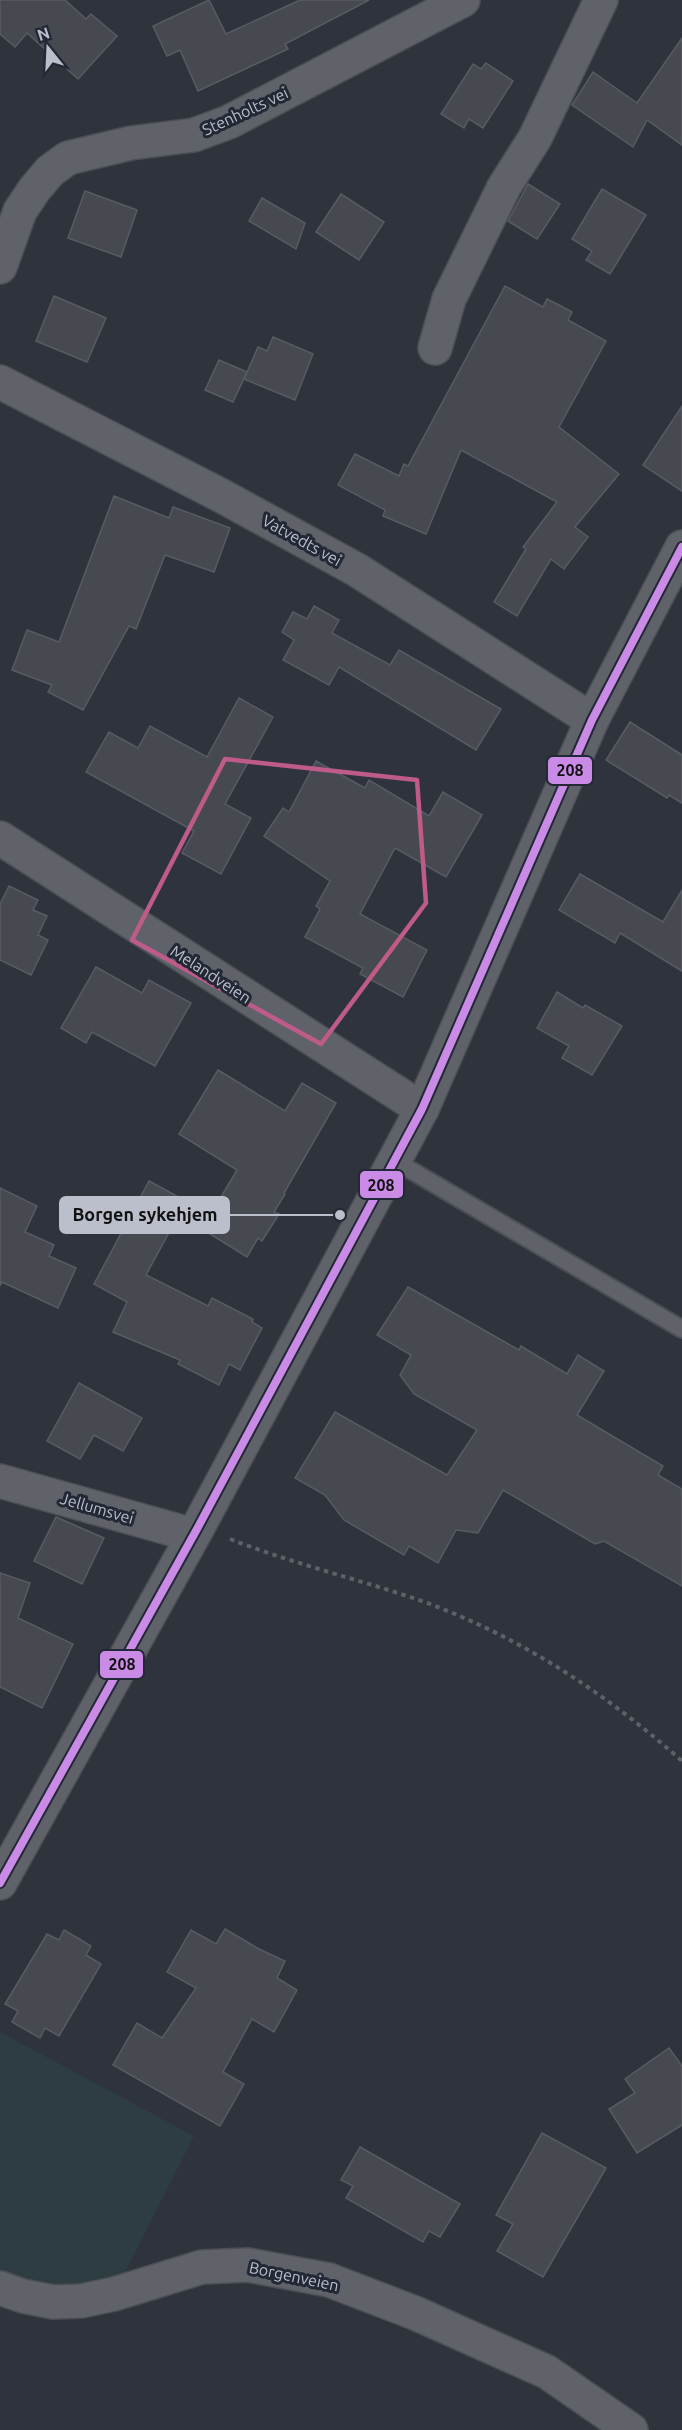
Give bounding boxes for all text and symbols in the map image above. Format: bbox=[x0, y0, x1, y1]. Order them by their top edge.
north arrow bbox=[18, 18, 78, 78]
text: N bbox=[35, 23, 52, 44]
street label: Stenholts vei bbox=[199, 83, 291, 139]
street label: Vatvedts vei bbox=[259, 511, 345, 569]
line badge: 208 bbox=[547, 756, 593, 785]
text: 208 bbox=[556, 761, 584, 779]
street label: Melandveien bbox=[167, 941, 255, 1007]
line badge: 208 bbox=[359, 1170, 404, 1199]
text: 208 bbox=[367, 1176, 395, 1194]
callout: Borgen sykehjem bbox=[60, 1197, 229, 1233]
text: Borgen sykehjem bbox=[72, 1204, 218, 1224]
street label: Jellumsvei bbox=[58, 1489, 136, 1527]
line badge: 208 bbox=[99, 1650, 144, 1679]
text: 208 bbox=[108, 1655, 136, 1673]
street label: Borgenveien bbox=[248, 2258, 340, 2294]

